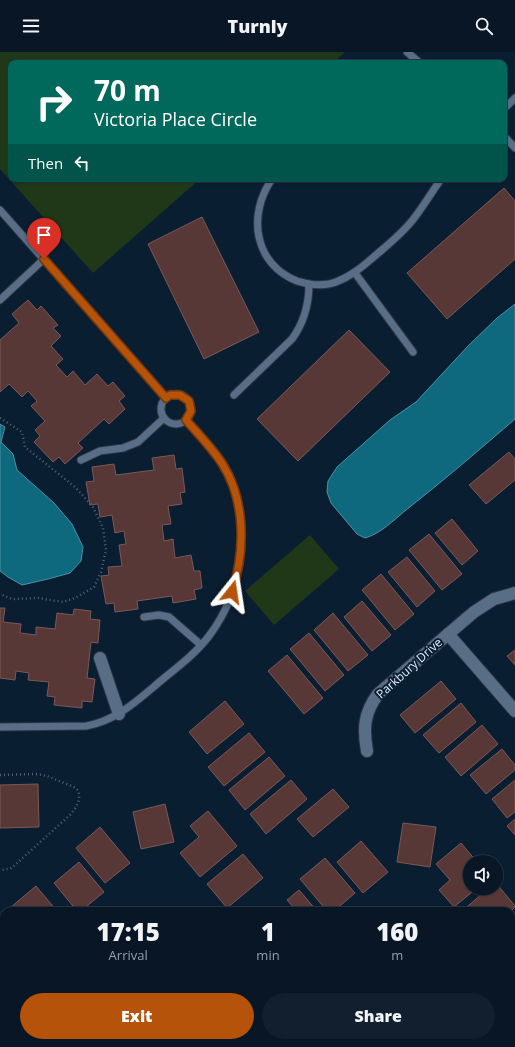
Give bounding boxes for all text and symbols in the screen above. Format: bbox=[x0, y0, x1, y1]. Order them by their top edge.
text: Turnly bbox=[228, 14, 288, 38]
icon: menu bbox=[20, 15, 42, 37]
icon: search bbox=[473, 15, 495, 37]
text: 70 m bbox=[94, 71, 161, 109]
icon: right bbox=[28, 76, 80, 128]
text: Victoria Place Circle bbox=[94, 107, 257, 131]
icon: left bbox=[71, 152, 93, 174]
text: Then bbox=[28, 153, 63, 173]
pin bbox=[27, 218, 61, 259]
icon: arrive bbox=[33, 224, 55, 246]
position arrow bbox=[211, 571, 253, 613]
street label: Parkbury Drive bbox=[372, 634, 446, 702]
map controls bbox=[463, 855, 503, 895]
button: sound bbox=[463, 855, 503, 895]
text: 17:15 bbox=[97, 915, 160, 948]
text: 1 bbox=[261, 915, 275, 948]
text: 160 bbox=[376, 915, 418, 948]
text: Arrival bbox=[109, 946, 148, 964]
text: min bbox=[256, 946, 280, 964]
text: m bbox=[391, 946, 403, 964]
button: Exit bbox=[20, 993, 254, 1039]
button: Share bbox=[262, 993, 495, 1039]

